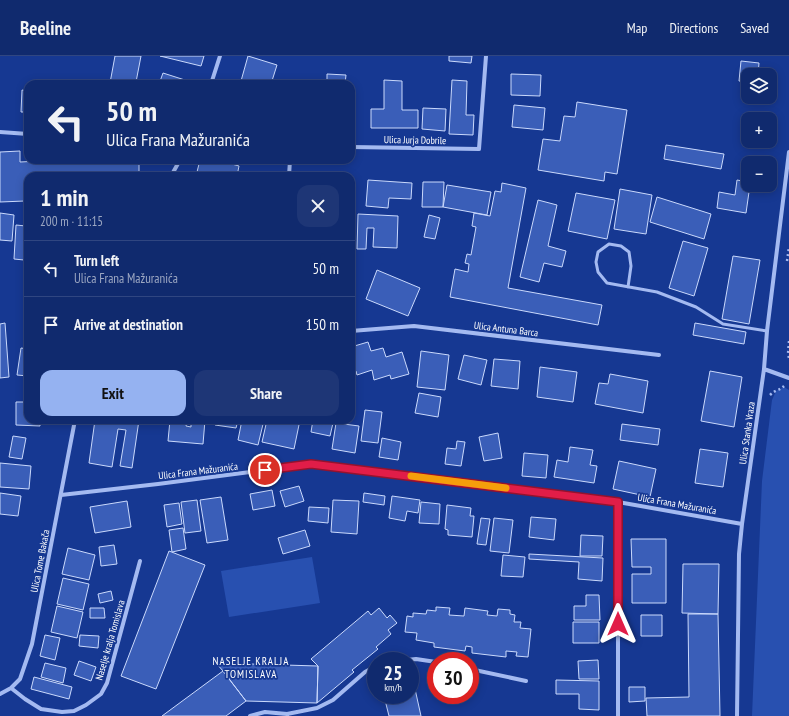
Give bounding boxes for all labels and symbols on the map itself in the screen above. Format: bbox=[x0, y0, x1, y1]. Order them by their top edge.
street label: Ulica Jurja Dobrile bbox=[384, 133, 446, 147]
street label: Ulica Antuna Barca bbox=[473, 319, 539, 339]
street label: Ulica Stanka Vraza bbox=[736, 401, 758, 465]
pin bbox=[248, 453, 282, 487]
street label: Ulica Frana Mažuranića bbox=[158, 460, 238, 482]
street label: Ulica Frana Mažuranića bbox=[637, 491, 717, 517]
street label: Ulica Tome Bakača bbox=[28, 528, 52, 594]
street label: Naselje kralja Tomislava bbox=[92, 598, 128, 682]
position arrow bbox=[597, 603, 639, 645]
speed limit sign: 30 bbox=[427, 652, 479, 704]
district label: NASELJE KRALJA TOMISLAVA bbox=[213, 654, 289, 681]

